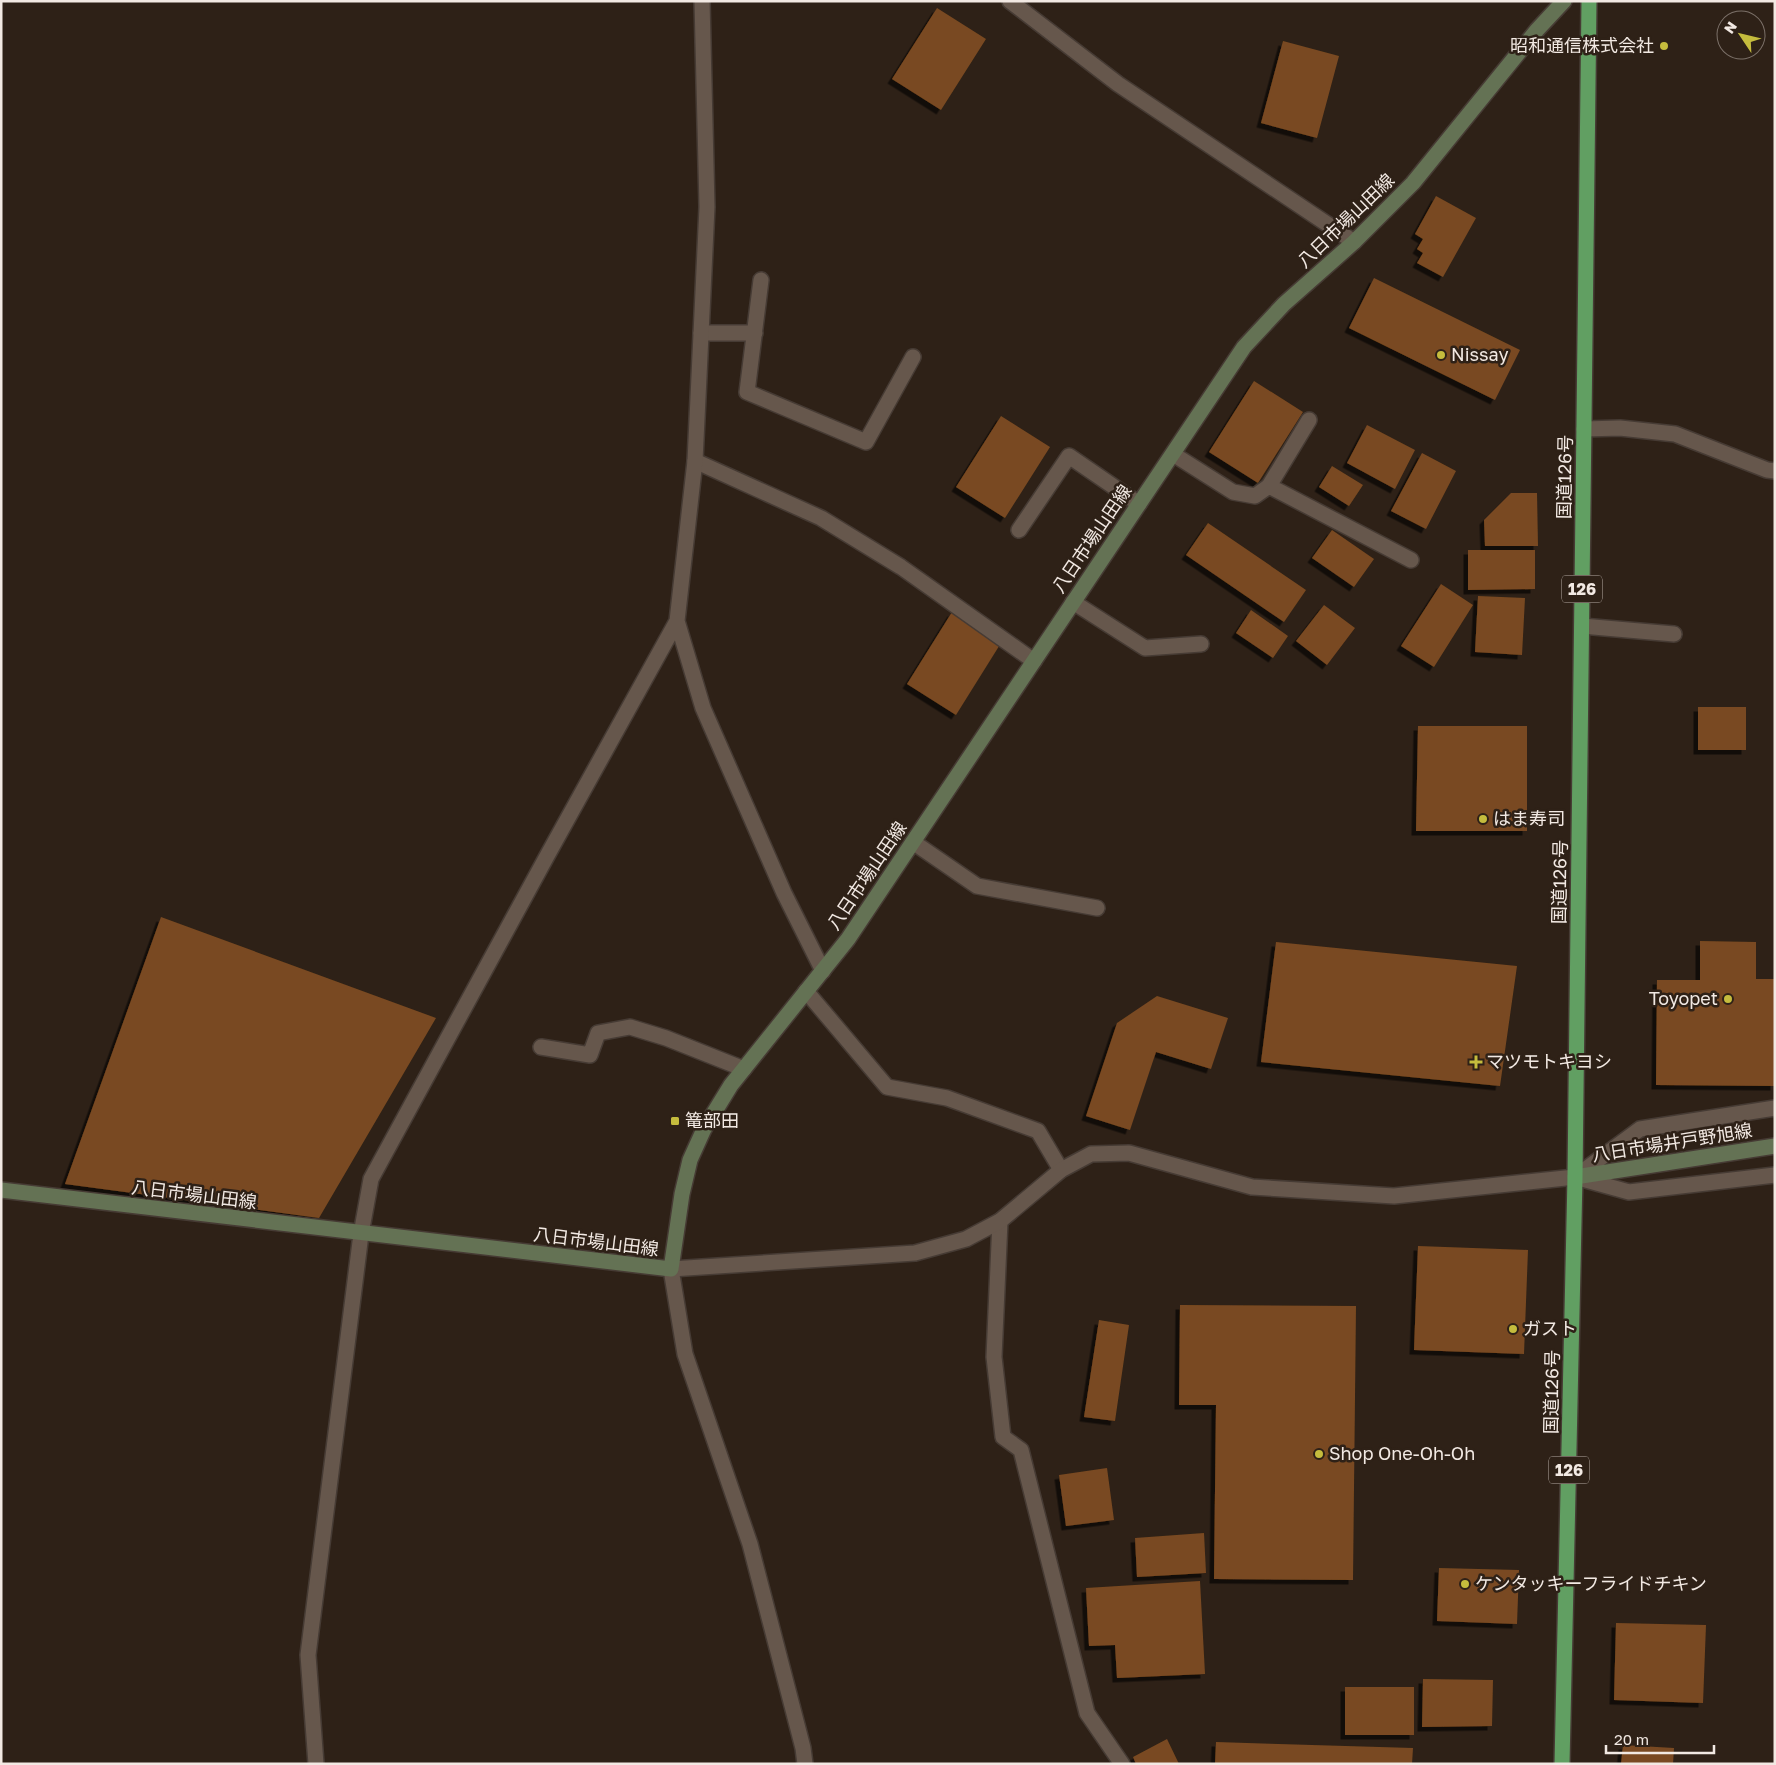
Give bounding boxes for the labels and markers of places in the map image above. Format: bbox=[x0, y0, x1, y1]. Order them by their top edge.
place label: 昭和通信株式会社 bbox=[1510, 34, 1654, 56]
marker: 昭和通信株式会社 bbox=[1658, 40, 1670, 52]
place label: Nissay bbox=[1451, 343, 1508, 365]
marker: Nissay bbox=[1435, 349, 1447, 361]
place label: はま寿司 bbox=[1493, 807, 1565, 829]
marker: はま寿司 bbox=[1477, 813, 1489, 825]
place label: Toyopet bbox=[1649, 987, 1718, 1009]
marker: Toyopet bbox=[1722, 993, 1734, 1005]
place label: マツモトキヨシ bbox=[1486, 1050, 1612, 1072]
marker: マツモトキヨシ bbox=[1470, 1056, 1482, 1068]
place label: 篭部田 bbox=[685, 1109, 739, 1131]
marker: 篭部田 bbox=[669, 1115, 681, 1127]
place label: ガスト bbox=[1523, 1317, 1577, 1339]
marker: ガスト bbox=[1507, 1323, 1519, 1335]
place label: Shop One-Oh-Oh bbox=[1329, 1442, 1475, 1464]
marker: Shop One-Oh-Oh bbox=[1313, 1448, 1325, 1460]
place label: ケンタッキーフライドチキン bbox=[1475, 1572, 1707, 1594]
marker: ケンタッキーフライドチキン bbox=[1459, 1578, 1471, 1590]

